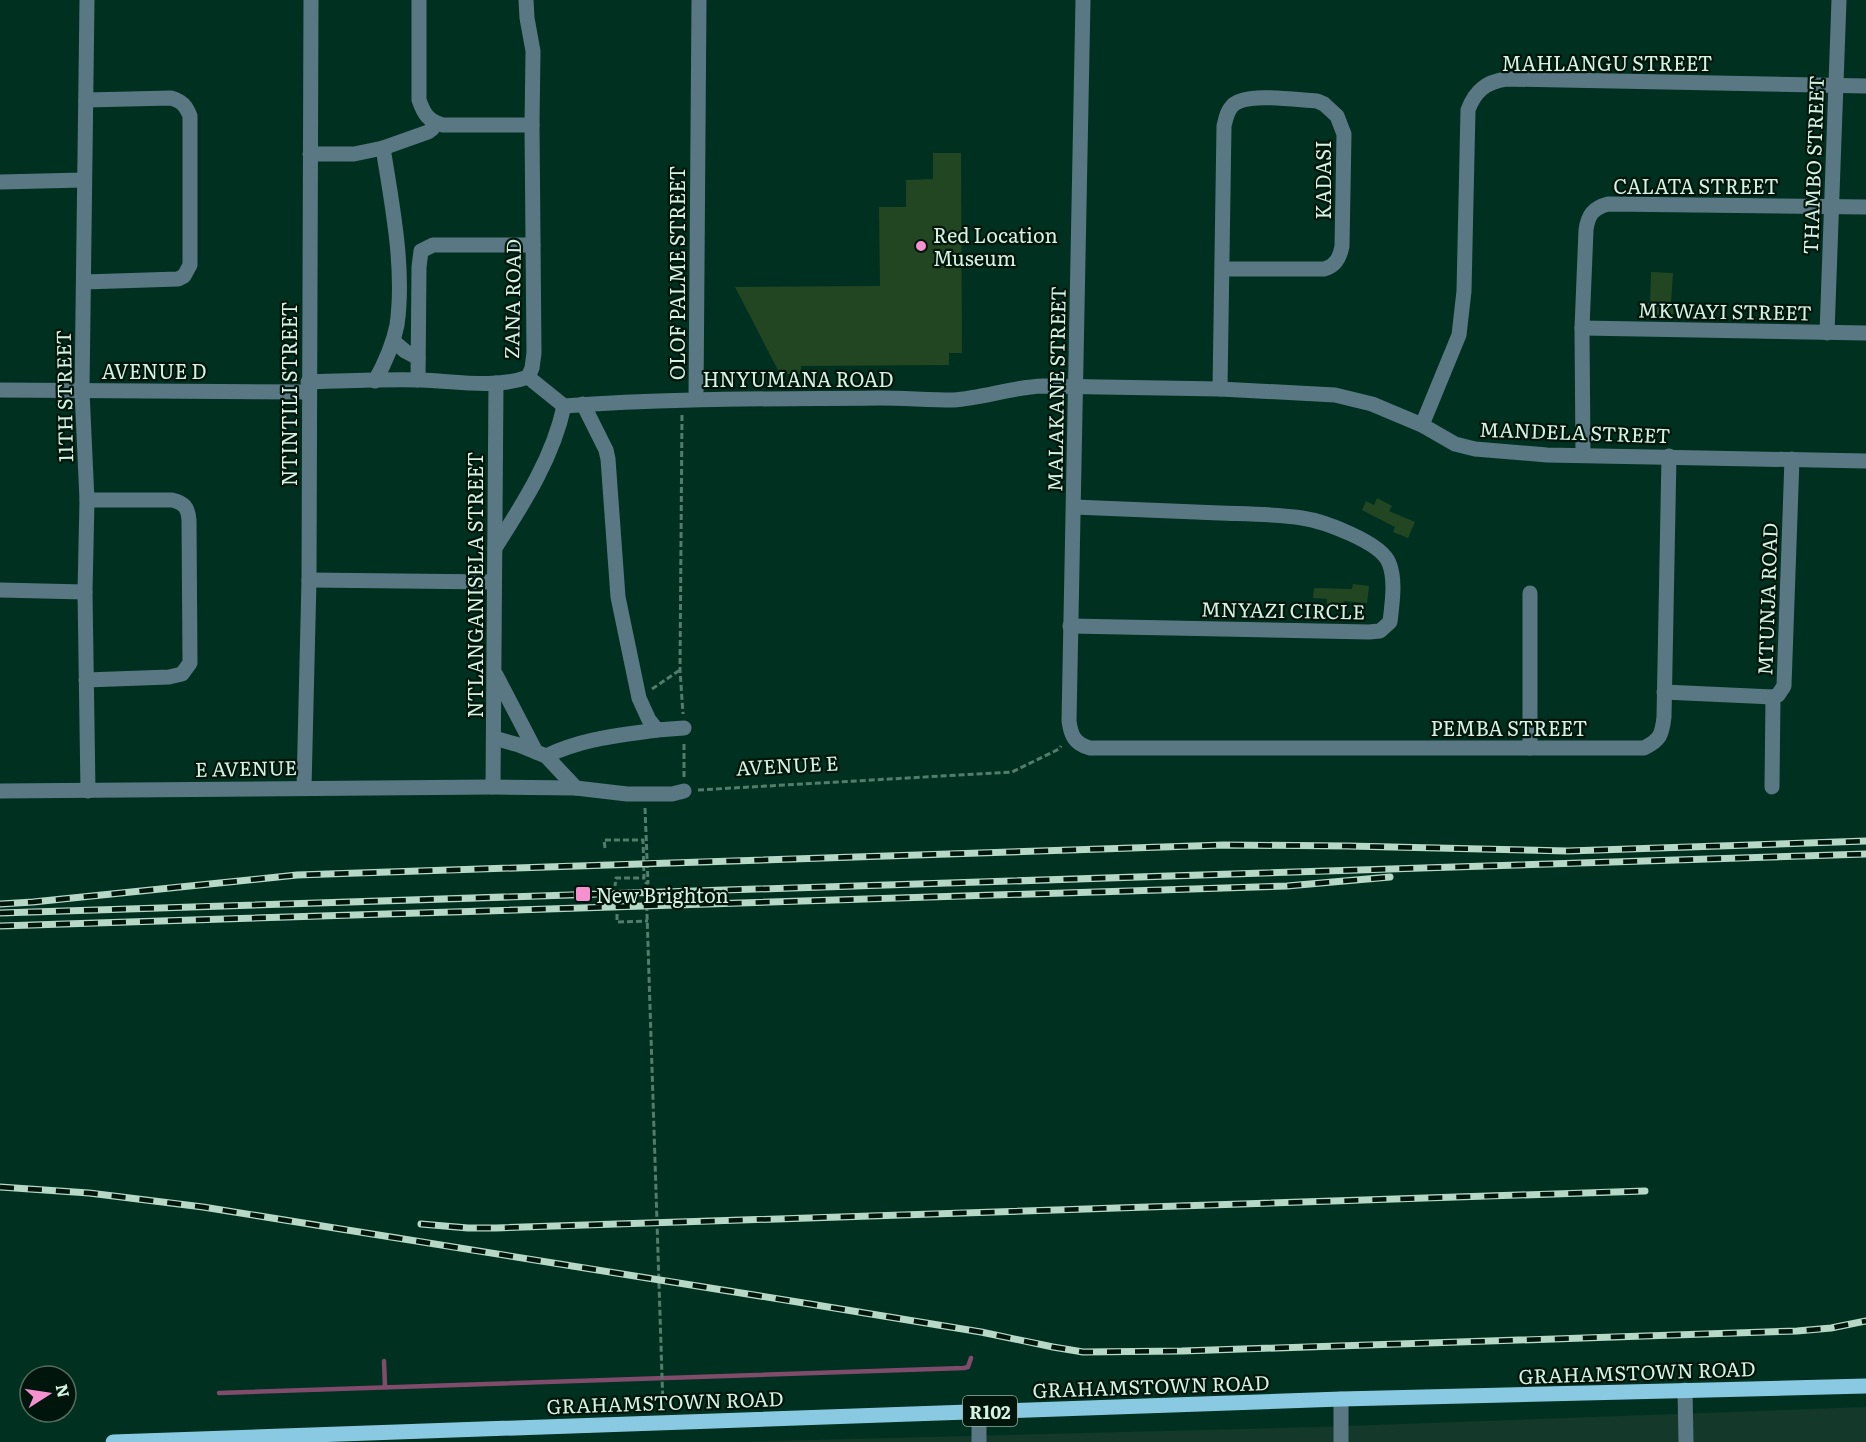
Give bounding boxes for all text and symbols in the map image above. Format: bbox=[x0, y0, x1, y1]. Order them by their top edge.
street label: MAHLANGU STREET bbox=[1501, 47, 1713, 77]
street label: THAMBO STREET bbox=[1794, 75, 1830, 255]
street label: KADASI bbox=[1307, 141, 1337, 219]
street label: OLOF PALME STREET bbox=[661, 166, 691, 380]
street label: CALATA STREET bbox=[1613, 170, 1779, 200]
place label: Red Location Museum bbox=[933, 219, 1058, 272]
street label: ZANA ROAD bbox=[495, 239, 527, 359]
marker: Red Location Museum bbox=[914, 239, 928, 253]
street label: MALAKANE STREET bbox=[1038, 286, 1072, 492]
street label: MKWAYI STREET bbox=[1638, 293, 1812, 327]
street label: NTINTILI STREET bbox=[273, 302, 303, 486]
street label: 11TH STREET bbox=[47, 330, 79, 462]
street label: AVENUE D bbox=[102, 355, 206, 385]
street label: HNYUMANA ROAD bbox=[703, 363, 893, 393]
street label: MANDELA STREET bbox=[1479, 413, 1671, 449]
street label: NTLANGANISELA STREET bbox=[459, 452, 489, 718]
street label: MTUNJA ROAD bbox=[1748, 522, 1784, 676]
street label: MNYAZI CIRCLE bbox=[1201, 593, 1365, 625]
street label: PEMBA STREET bbox=[1431, 712, 1587, 742]
street label: AVENUE E bbox=[735, 746, 839, 782]
street label: E AVENUE bbox=[195, 751, 297, 783]
place label: New Brighton bbox=[596, 879, 729, 909]
marker: New Brighton bbox=[574, 885, 592, 903]
street label: GRAHAMSTOWN ROAD bbox=[1518, 1352, 1756, 1390]
north arrow bbox=[18, 1364, 78, 1424]
street label: GRAHAMSTOWN ROAD bbox=[1032, 1366, 1270, 1404]
text: N bbox=[51, 1382, 77, 1400]
street label: GRAHAMSTOWN ROAD bbox=[546, 1382, 784, 1420]
road number: R102 bbox=[963, 1396, 1017, 1426]

